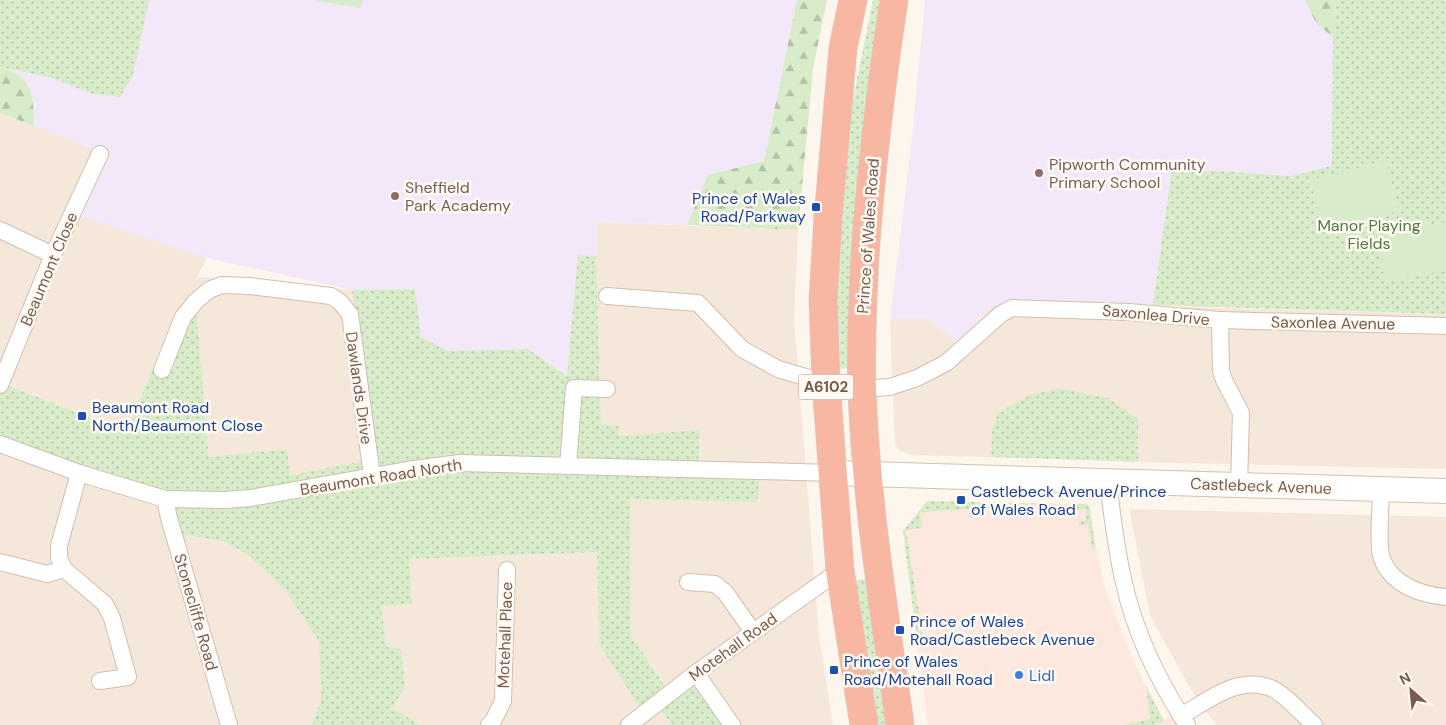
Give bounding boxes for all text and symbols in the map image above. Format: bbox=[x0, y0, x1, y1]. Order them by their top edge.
place label: Pipworth Community Primary School bbox=[1049, 154, 1206, 193]
street label: Prince of Wales Road bbox=[852, 158, 884, 314]
marker: Pipworth Community Primary School bbox=[1033, 167, 1045, 179]
place label: Sheffield Park Academy bbox=[405, 177, 511, 216]
place label: Prince of Wales Road/Parkway bbox=[692, 188, 806, 227]
marker: Sheffield Park Academy bbox=[389, 190, 401, 202]
marker: Prince of Wales Road/Parkway bbox=[810, 201, 822, 213]
street label: Beaumont Close bbox=[16, 209, 82, 329]
park label: Manor Playing Fields bbox=[1317, 215, 1421, 254]
street label: Saxonlea Drive bbox=[1101, 300, 1211, 330]
street label: Saxonlea Avenue bbox=[1271, 311, 1395, 335]
street label: Dawlands Drive bbox=[341, 330, 377, 446]
road number: A6102 bbox=[798, 374, 854, 400]
place label: Beaumont Road North/Beaumont Close bbox=[92, 397, 263, 436]
marker: Beaumont Road North/Beaumont Close bbox=[76, 410, 88, 422]
street label: Beaumont Road North bbox=[299, 454, 463, 500]
street label: Castlebeck Avenue bbox=[1190, 473, 1332, 499]
place label: Castlebeck Avenue/Prince of Wales Road bbox=[971, 481, 1166, 520]
marker: Castlebeck Avenue/Prince of Wales Road bbox=[955, 494, 967, 506]
street label: Stonecliffe Road bbox=[169, 551, 223, 673]
street label: Motehall Place bbox=[493, 581, 517, 689]
street label: Motehall Road bbox=[685, 608, 781, 686]
place label: Prince of Wales Road/Castlebeck Avenue bbox=[910, 611, 1095, 650]
marker: Prince of Wales Road/Castlebeck Avenue bbox=[894, 624, 906, 636]
place label: Prince of Wales Road/Motehall Road bbox=[844, 651, 993, 690]
marker: Prince of Wales Road/Motehall Road bbox=[828, 664, 840, 676]
place label: Lidl bbox=[1029, 665, 1055, 686]
north arrow bbox=[1386, 665, 1436, 715]
text: N bbox=[1396, 668, 1414, 689]
marker: Lidl bbox=[1013, 669, 1025, 681]

